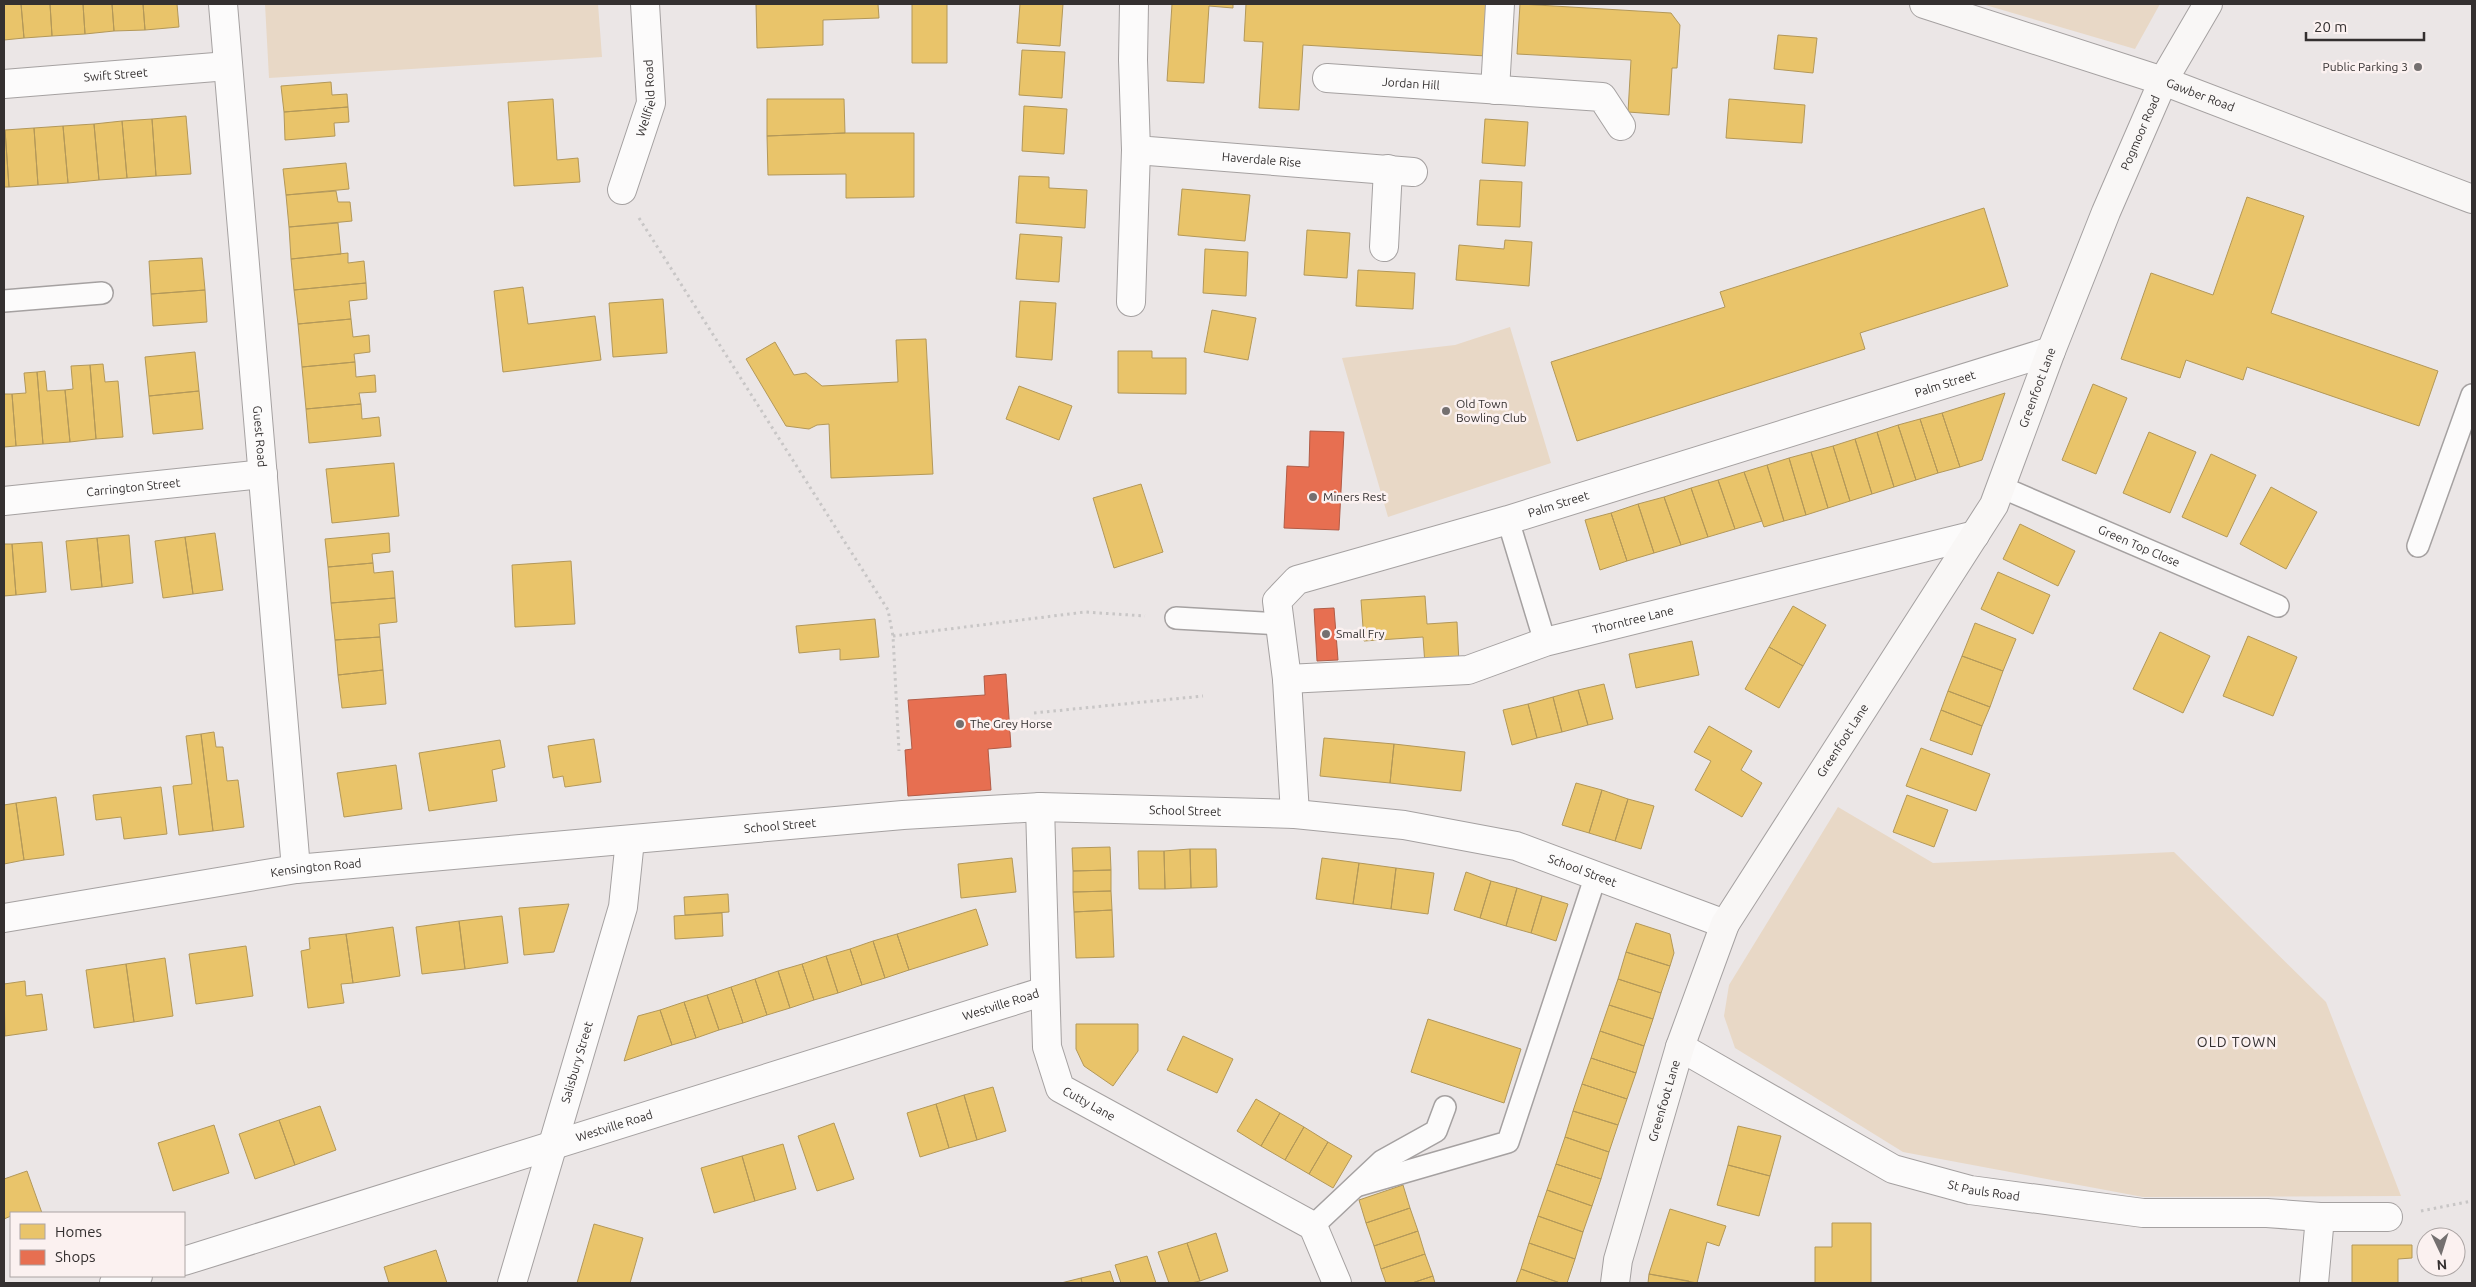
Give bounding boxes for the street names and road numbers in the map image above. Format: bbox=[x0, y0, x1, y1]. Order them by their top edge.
street label: Wellfield Road bbox=[633, 59, 658, 138]
street label: Swift Street bbox=[83, 65, 148, 84]
street label: Jordan Hill bbox=[1382, 75, 1440, 92]
street label: Gawber Road bbox=[2164, 76, 2236, 114]
street label: Pogmoor Road bbox=[2118, 93, 2162, 172]
street label: Haverdale Rise bbox=[1221, 150, 1302, 169]
street label: Greenfoot Lane bbox=[2016, 346, 2058, 429]
street label: Palm Street bbox=[1913, 368, 1977, 399]
street label: Guest Road bbox=[251, 405, 269, 468]
street label: Carrington Street bbox=[86, 476, 181, 498]
street label: Palm Street bbox=[1526, 488, 1591, 519]
street label: Green Top Close bbox=[2096, 522, 2182, 569]
street label: Thorntree Lane bbox=[1591, 603, 1675, 636]
street label: Greenfoot Lane bbox=[1814, 701, 1871, 779]
street label: School Street bbox=[1149, 803, 1222, 818]
street label: School Street bbox=[743, 816, 817, 835]
street label: School Street bbox=[1546, 852, 1619, 889]
street label: Kensington Road bbox=[269, 856, 362, 879]
street label: Westville Road bbox=[961, 986, 1041, 1023]
street label: Salisbury Street bbox=[558, 1020, 595, 1105]
street label: Greenfoot Lane bbox=[1646, 1058, 1682, 1143]
street label: Cutty Lane bbox=[1061, 1084, 1118, 1123]
street label: Westville Road bbox=[574, 1107, 654, 1144]
street label: St Pauls Road bbox=[1947, 1177, 2021, 1203]

